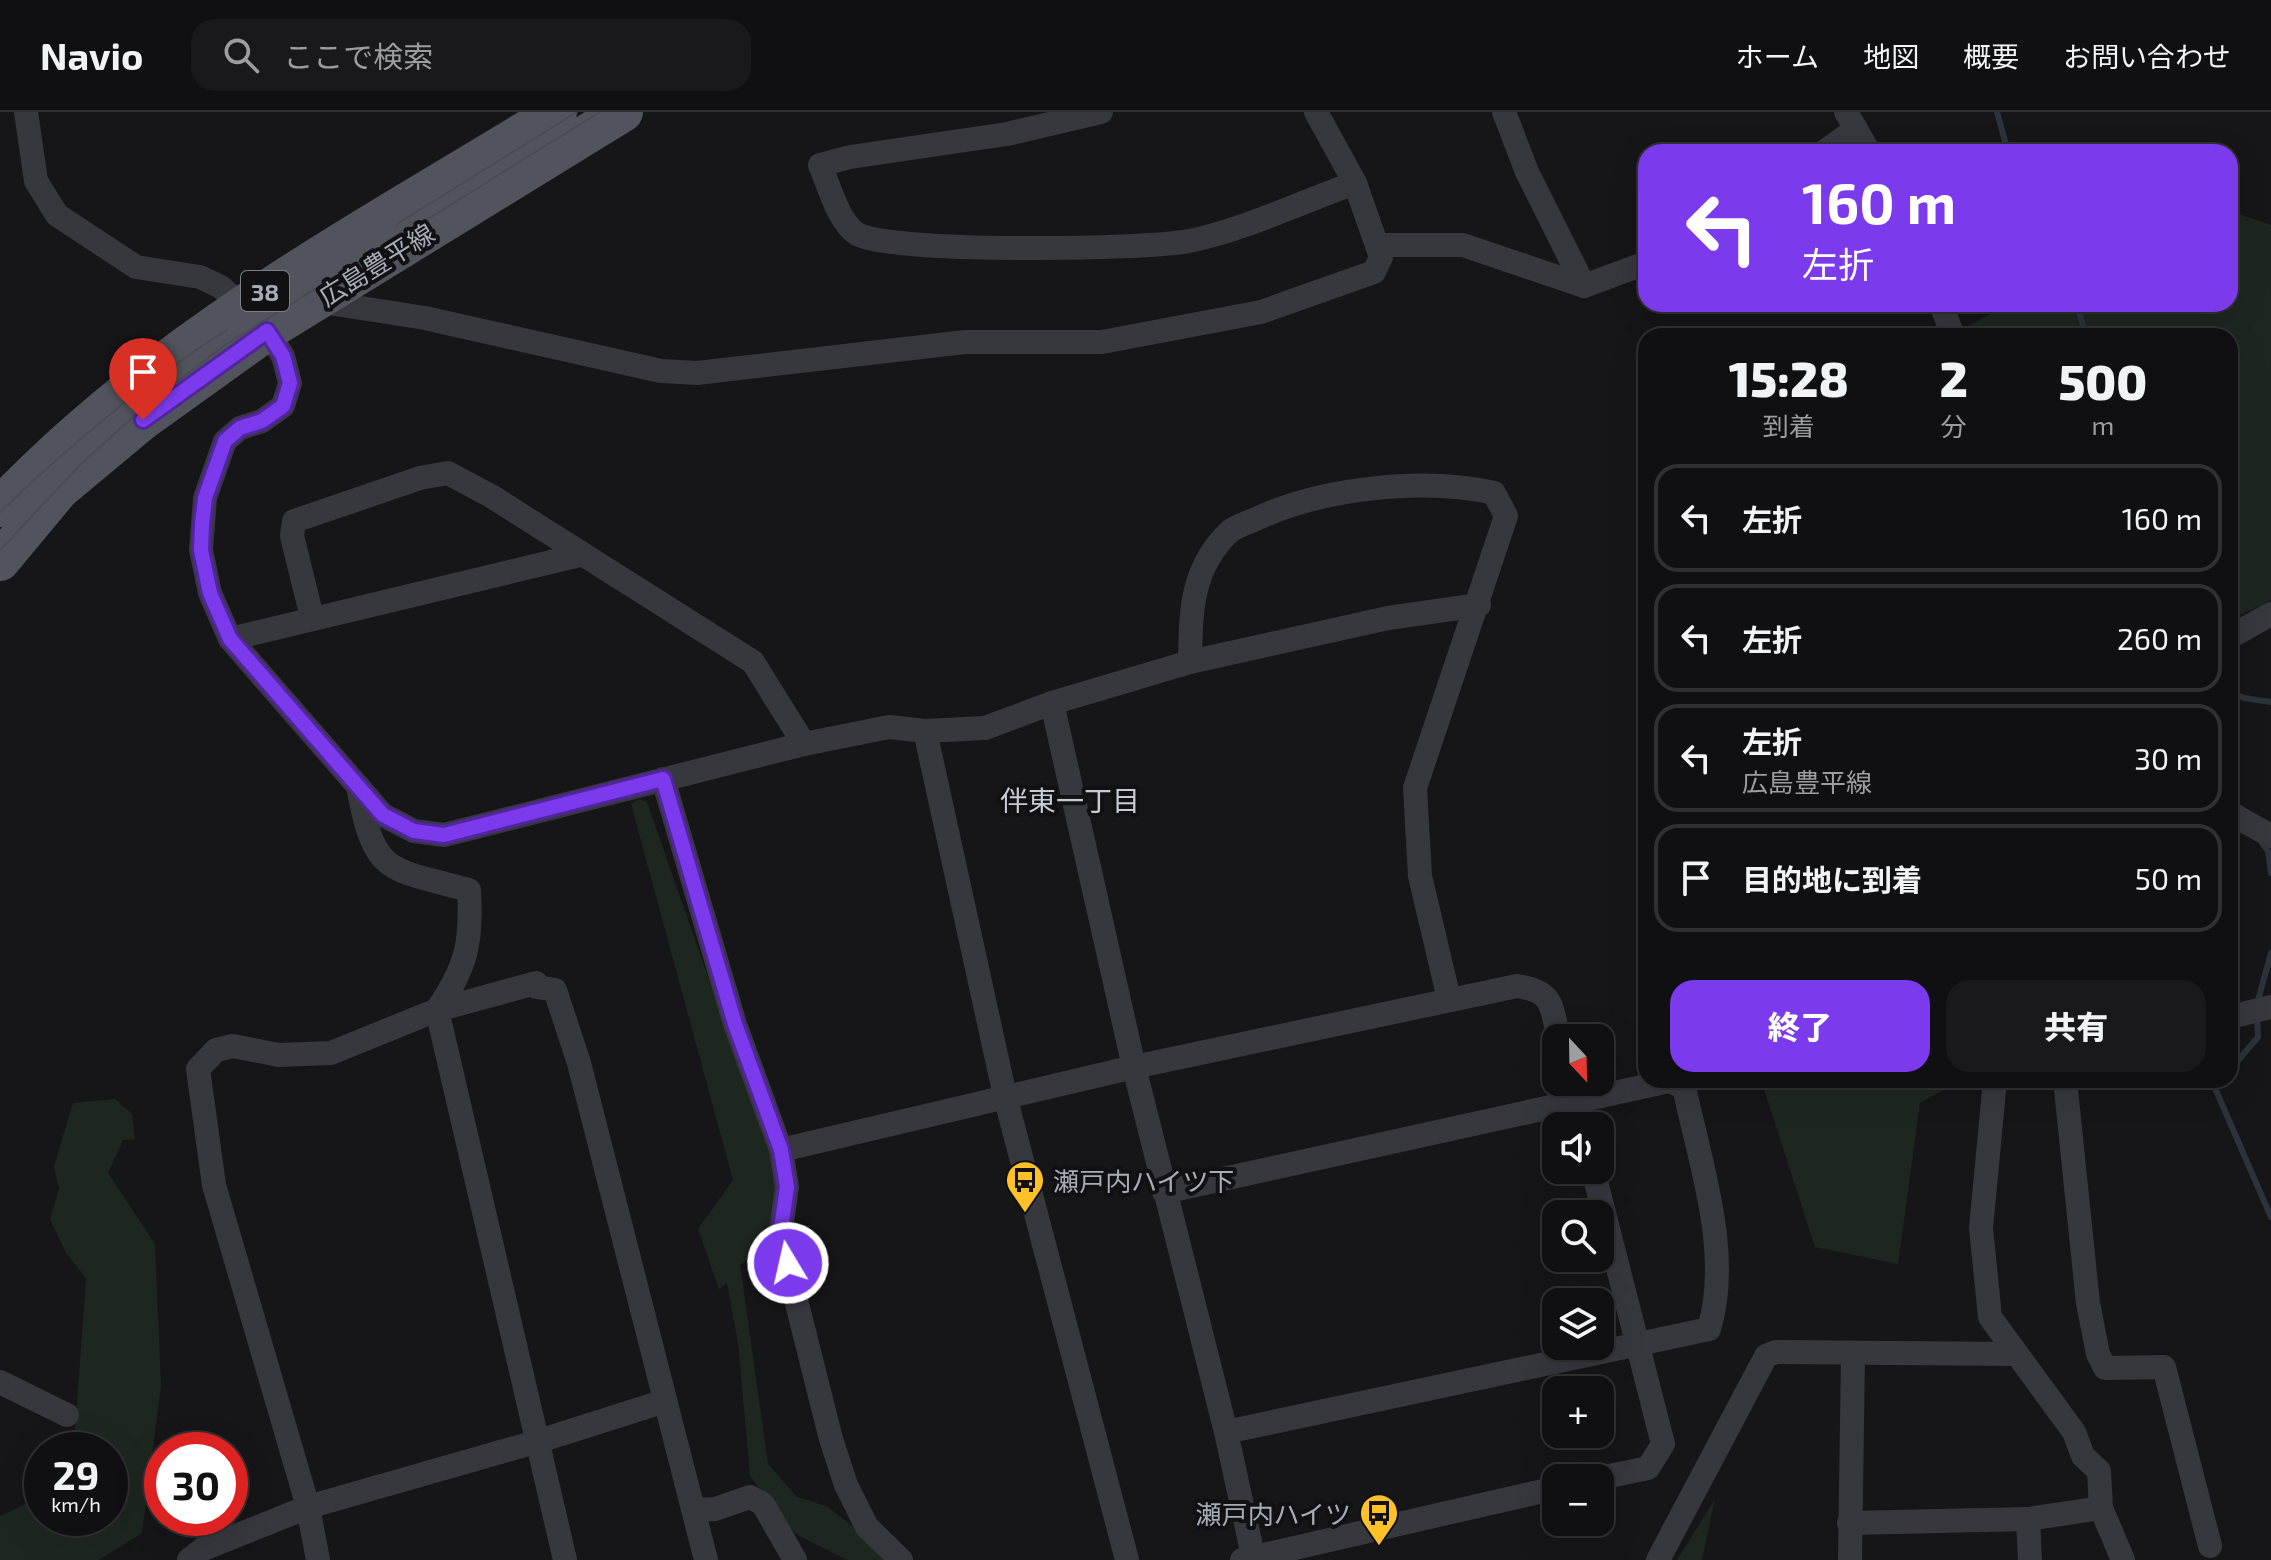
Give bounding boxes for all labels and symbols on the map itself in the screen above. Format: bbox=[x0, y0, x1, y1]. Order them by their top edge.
street label: 広島豊平線 bbox=[313, 216, 439, 312]
road number: 38 bbox=[241, 271, 289, 311]
pin bbox=[109, 338, 177, 420]
district label: 伴東一丁目 bbox=[1000, 783, 1140, 817]
north arrow bbox=[1542, 1024, 1614, 1096]
bus stop icon: 瀬戸内ハイツ下 bbox=[1004, 1159, 1046, 1214]
place label: 瀬戸内ハイツ下 bbox=[1053, 1165, 1234, 1196]
position arrow bbox=[746, 1221, 830, 1305]
speed limit sign: 30 bbox=[144, 1432, 248, 1536]
bus stop icon: 瀬戸内ハイツ bbox=[1358, 1492, 1400, 1547]
place label: 瀬戸内ハイツ bbox=[1196, 1498, 1351, 1529]

